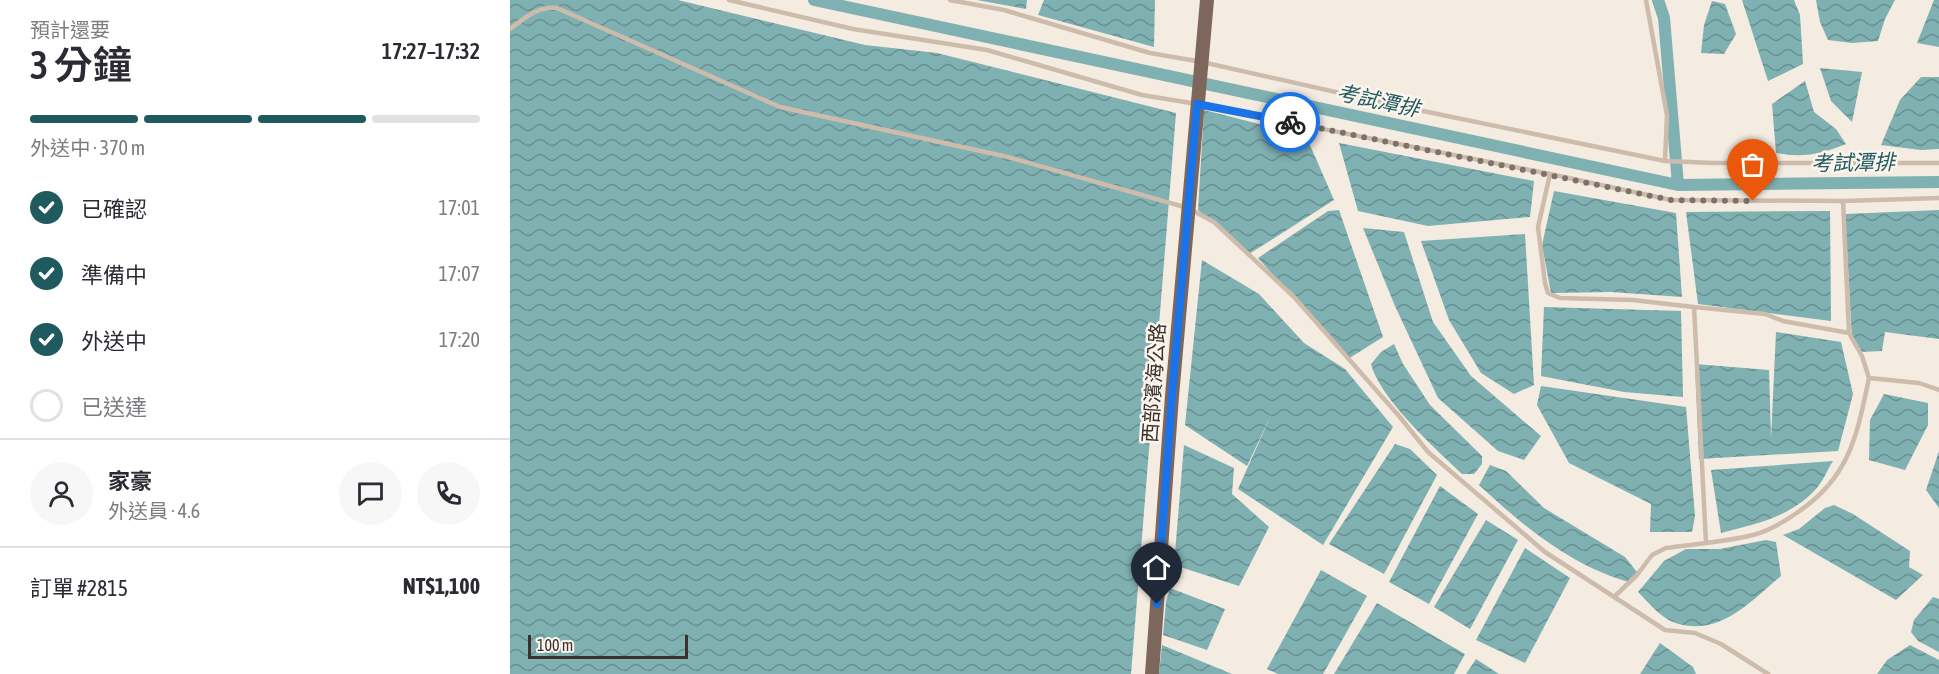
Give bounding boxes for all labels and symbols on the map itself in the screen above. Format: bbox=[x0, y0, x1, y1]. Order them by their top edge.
water label: 考試潭排 bbox=[1335, 80, 1425, 121]
courier bbox=[1260, 92, 1320, 152]
pin bbox=[1727, 139, 1778, 201]
water label: 考試潭排 bbox=[1811, 149, 1898, 175]
street label: 西部濱海公路 bbox=[1138, 322, 1169, 444]
pin bbox=[1131, 542, 1182, 604]
scale bar bbox=[528, 632, 688, 660]

